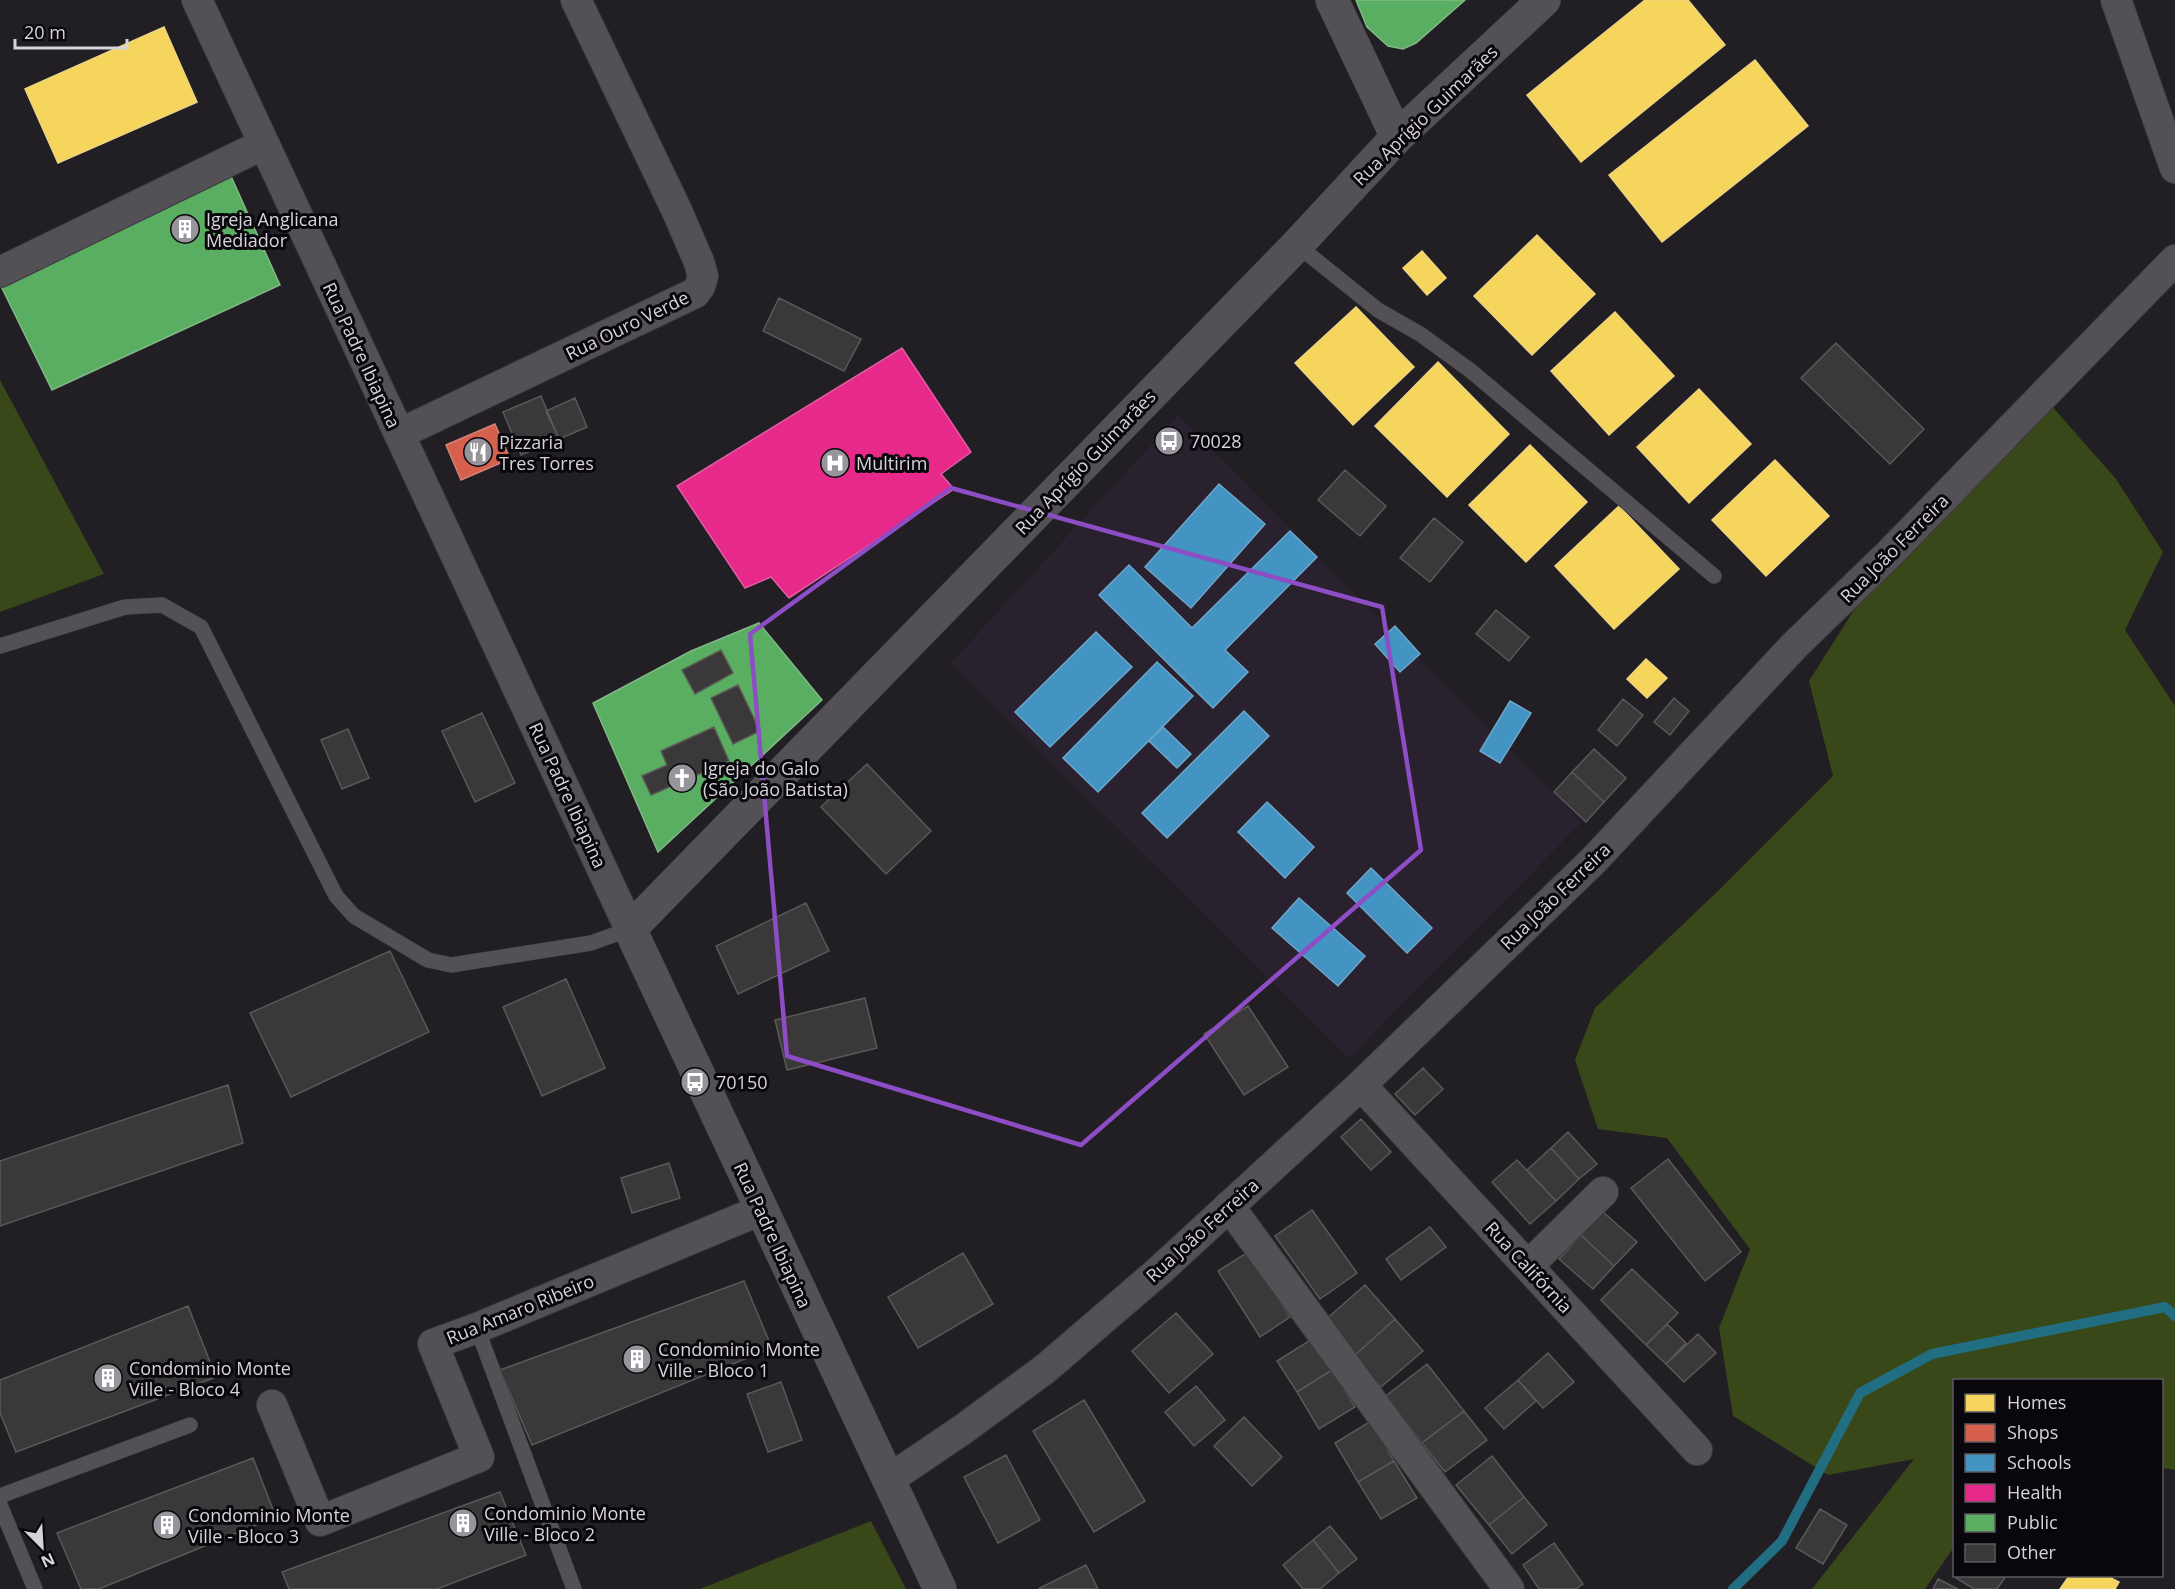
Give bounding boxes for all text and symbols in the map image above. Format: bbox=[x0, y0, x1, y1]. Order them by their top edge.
scale bar bbox=[15, 12, 128, 50]
text: 20 m bbox=[24, 20, 66, 44]
street label: Rua Aprígio Guimarães bbox=[1347, 40, 1503, 190]
place label: Igreja Anglicana Mediador bbox=[206, 207, 338, 252]
building icon: Igreja Anglicana Mediador bbox=[169, 213, 201, 245]
street label: Rua Padre Ibiapina bbox=[318, 278, 406, 432]
street label: Rua Ouro Verde bbox=[561, 285, 693, 365]
street label: Rua Aprígio Guimarães bbox=[1010, 384, 1160, 540]
bus stop icon: 70028 bbox=[1153, 425, 1185, 457]
place label: 70028 bbox=[1190, 429, 1241, 453]
place label: Pizzaria Tres Torres bbox=[499, 430, 594, 475]
restaurant icon: Pizzaria Tres Torres bbox=[462, 436, 494, 468]
hospital icon: Multirim bbox=[819, 447, 851, 479]
place label: Multirim bbox=[856, 451, 927, 475]
street label: Rua João Ferreira bbox=[1835, 489, 1953, 607]
street label: Rua Padre Ibiapina bbox=[524, 718, 612, 872]
place label: Igreja do Galo (São João Batista) bbox=[703, 756, 848, 801]
church icon: Igreja do Galo (São João Batista) bbox=[666, 762, 698, 794]
street label: Rua João Ferreira bbox=[1495, 837, 1615, 955]
bus stop icon: 70150 bbox=[679, 1066, 711, 1098]
place label: 70150 bbox=[716, 1070, 767, 1094]
street label: Rua Padre Ibiapina bbox=[729, 1158, 817, 1312]
street label: Rua João Ferreira bbox=[1140, 1173, 1264, 1287]
street label: Rua Califórnia bbox=[1480, 1216, 1578, 1318]
street label: Rua Amaro Ribeiro bbox=[443, 1268, 597, 1350]
place label: Condominio Monte Ville - Bloco 1 bbox=[658, 1337, 820, 1382]
building icon: Condominio Monte Ville - Bloco 1 bbox=[621, 1343, 653, 1375]
place label: Condominio Monte Ville - Bloco 4 bbox=[129, 1356, 291, 1401]
building icon: Condominio Monte Ville - Bloco 4 bbox=[92, 1362, 124, 1394]
legend bbox=[1953, 1379, 2163, 1577]
text: Homes bbox=[2007, 1390, 2066, 1414]
text: Shops bbox=[2007, 1420, 2058, 1444]
text: Schools bbox=[2007, 1450, 2071, 1474]
text: Health bbox=[2007, 1480, 2062, 1504]
place label: Condominio Monte Ville - Bloco 2 bbox=[484, 1501, 646, 1546]
place label: Condominio Monte Ville - Bloco 3 bbox=[188, 1503, 350, 1548]
building icon: Condominio Monte Ville - Bloco 2 bbox=[447, 1507, 479, 1539]
building icon: Condominio Monte Ville - Bloco 3 bbox=[151, 1509, 183, 1541]
text: Public bbox=[2007, 1510, 2058, 1534]
north arrow bbox=[12, 1517, 72, 1577]
text: Other bbox=[2007, 1540, 2057, 1564]
text: N bbox=[38, 1548, 59, 1573]

